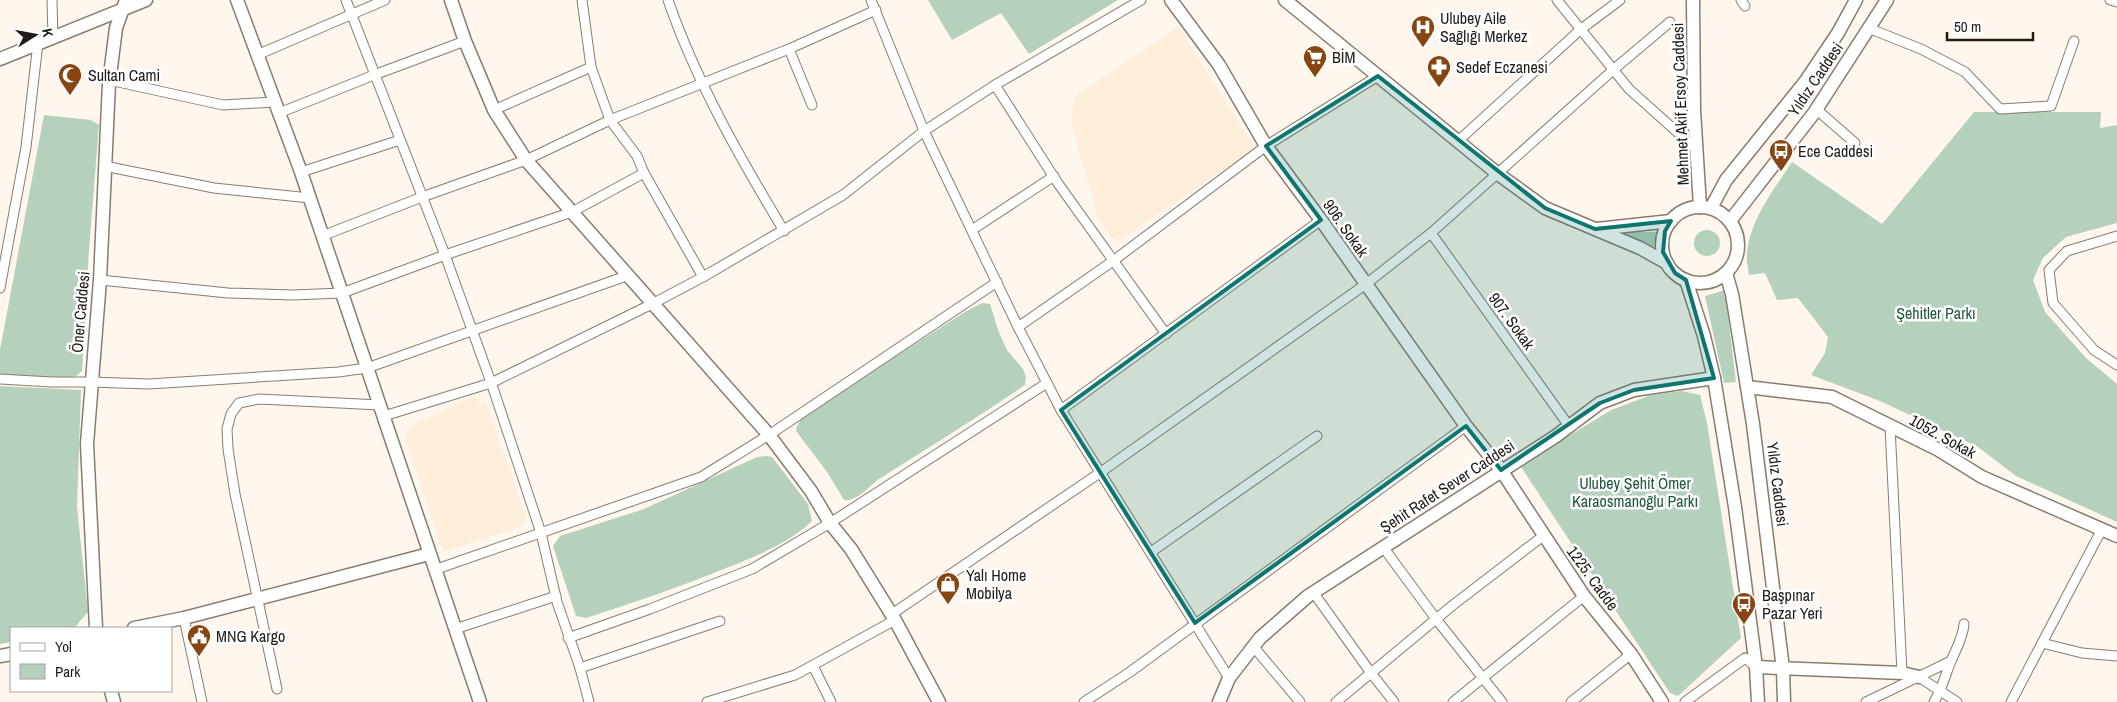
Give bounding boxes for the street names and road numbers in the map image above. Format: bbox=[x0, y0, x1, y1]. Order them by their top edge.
street label: Mehmet Akif Ersoy Caddesi bbox=[1666, 22, 1694, 186]
street label: Yıldız Caddesi bbox=[1782, 38, 1848, 120]
street label: 906. Sokak bbox=[1318, 195, 1374, 262]
street label: Öner Caddesi bbox=[65, 270, 95, 354]
street label: 907. Sokak bbox=[1484, 288, 1540, 354]
street label: 1052. Sokak bbox=[1906, 409, 1981, 464]
street label: Şehit Rafet Sever Caddesi bbox=[1376, 434, 1518, 538]
street label: Yıldız Caddesi bbox=[1762, 441, 1794, 527]
street label: 1225. Cadde bbox=[1562, 541, 1624, 615]

